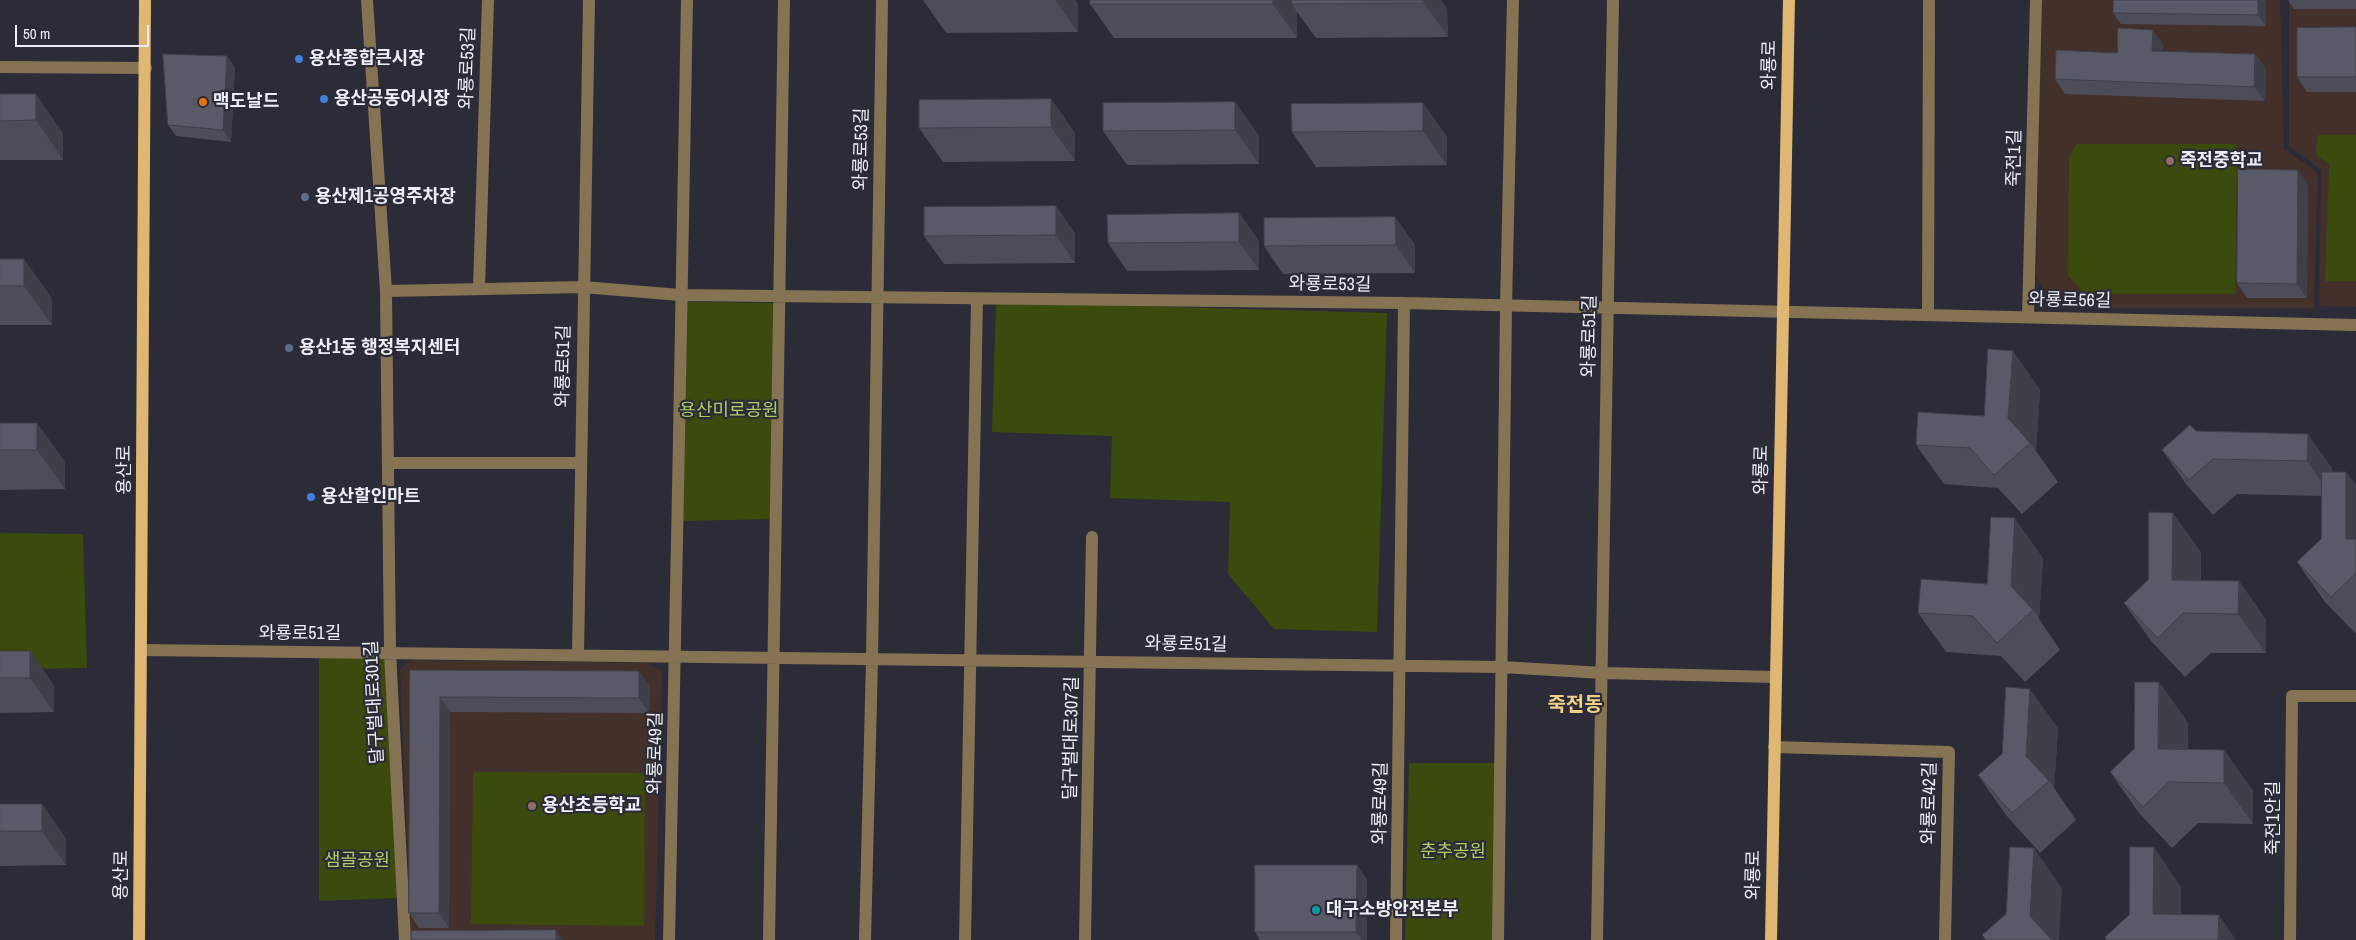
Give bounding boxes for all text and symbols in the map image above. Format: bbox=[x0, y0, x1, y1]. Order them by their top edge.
scale bar bbox=[18, 15, 151, 47]
text: 50 m bbox=[23, 23, 50, 44]
street label: 와룡로53길 bbox=[456, 26, 480, 110]
street label: 와룡로 bbox=[1759, 40, 1781, 90]
place label: 용산종합큰시장 bbox=[309, 48, 425, 70]
marker: 용산종합큰시장 bbox=[293, 53, 305, 65]
place label: 용산공동어시장 bbox=[334, 88, 450, 110]
place label: 맥도날드 bbox=[213, 91, 279, 113]
marker: 용산공동어시장 bbox=[318, 93, 330, 105]
marker: 맥도날드 bbox=[197, 96, 209, 108]
street label: 와룡로53길 bbox=[850, 107, 874, 191]
street label: 죽전1길 bbox=[2004, 129, 2026, 187]
place label: 죽전중학교 bbox=[2180, 150, 2263, 172]
marker: 죽전중학교 bbox=[2164, 155, 2176, 167]
place label: 용산제1공영주차장 bbox=[315, 186, 456, 208]
marker: 용산제1공영주차장 bbox=[299, 191, 311, 203]
street label: 와룡로53길 bbox=[1288, 273, 1372, 297]
street label: 와룡로56길 bbox=[2028, 289, 2112, 313]
street label: 와룡로51길 bbox=[1578, 294, 1602, 378]
street label: 와룡로51길 bbox=[552, 324, 576, 408]
place label: 용산1동 행정복지센터 bbox=[299, 337, 460, 359]
marker: 용산1동 행정복지센터 bbox=[283, 342, 295, 354]
park label: 용산미로공원 bbox=[679, 400, 779, 422]
street label: 용산로 bbox=[114, 445, 136, 495]
street label: 와룡로 bbox=[1751, 445, 1773, 495]
place label: 용산할인마트 bbox=[321, 486, 420, 508]
marker: 용산할인마트 bbox=[305, 491, 317, 503]
street label: 와룡로51길 bbox=[259, 623, 341, 645]
street label: 와룡로51길 bbox=[1144, 633, 1228, 657]
street label: 달구벌대로301길 bbox=[361, 640, 389, 764]
street label: 달구벌대로307길 bbox=[1060, 676, 1084, 800]
district label: 죽전동 bbox=[1547, 694, 1603, 718]
street label: 와룡로49길 bbox=[644, 711, 668, 795]
street label: 와룡로49길 bbox=[1369, 761, 1393, 845]
street label: 와룡로42길 bbox=[1918, 761, 1942, 845]
street label: 죽전1안길 bbox=[2263, 781, 2285, 855]
place label: 용산초등학교 bbox=[542, 795, 641, 817]
marker: 용산초등학교 bbox=[526, 800, 538, 812]
park label: 춘추공원 bbox=[1420, 841, 1486, 863]
street label: 용산로 bbox=[111, 850, 133, 900]
park label: 샘골공원 bbox=[324, 850, 390, 872]
street label: 와룡로 bbox=[1743, 850, 1765, 900]
place label: 대구소방안전본부 bbox=[1326, 899, 1458, 921]
marker: 대구소방안전본부 bbox=[1310, 904, 1322, 916]

